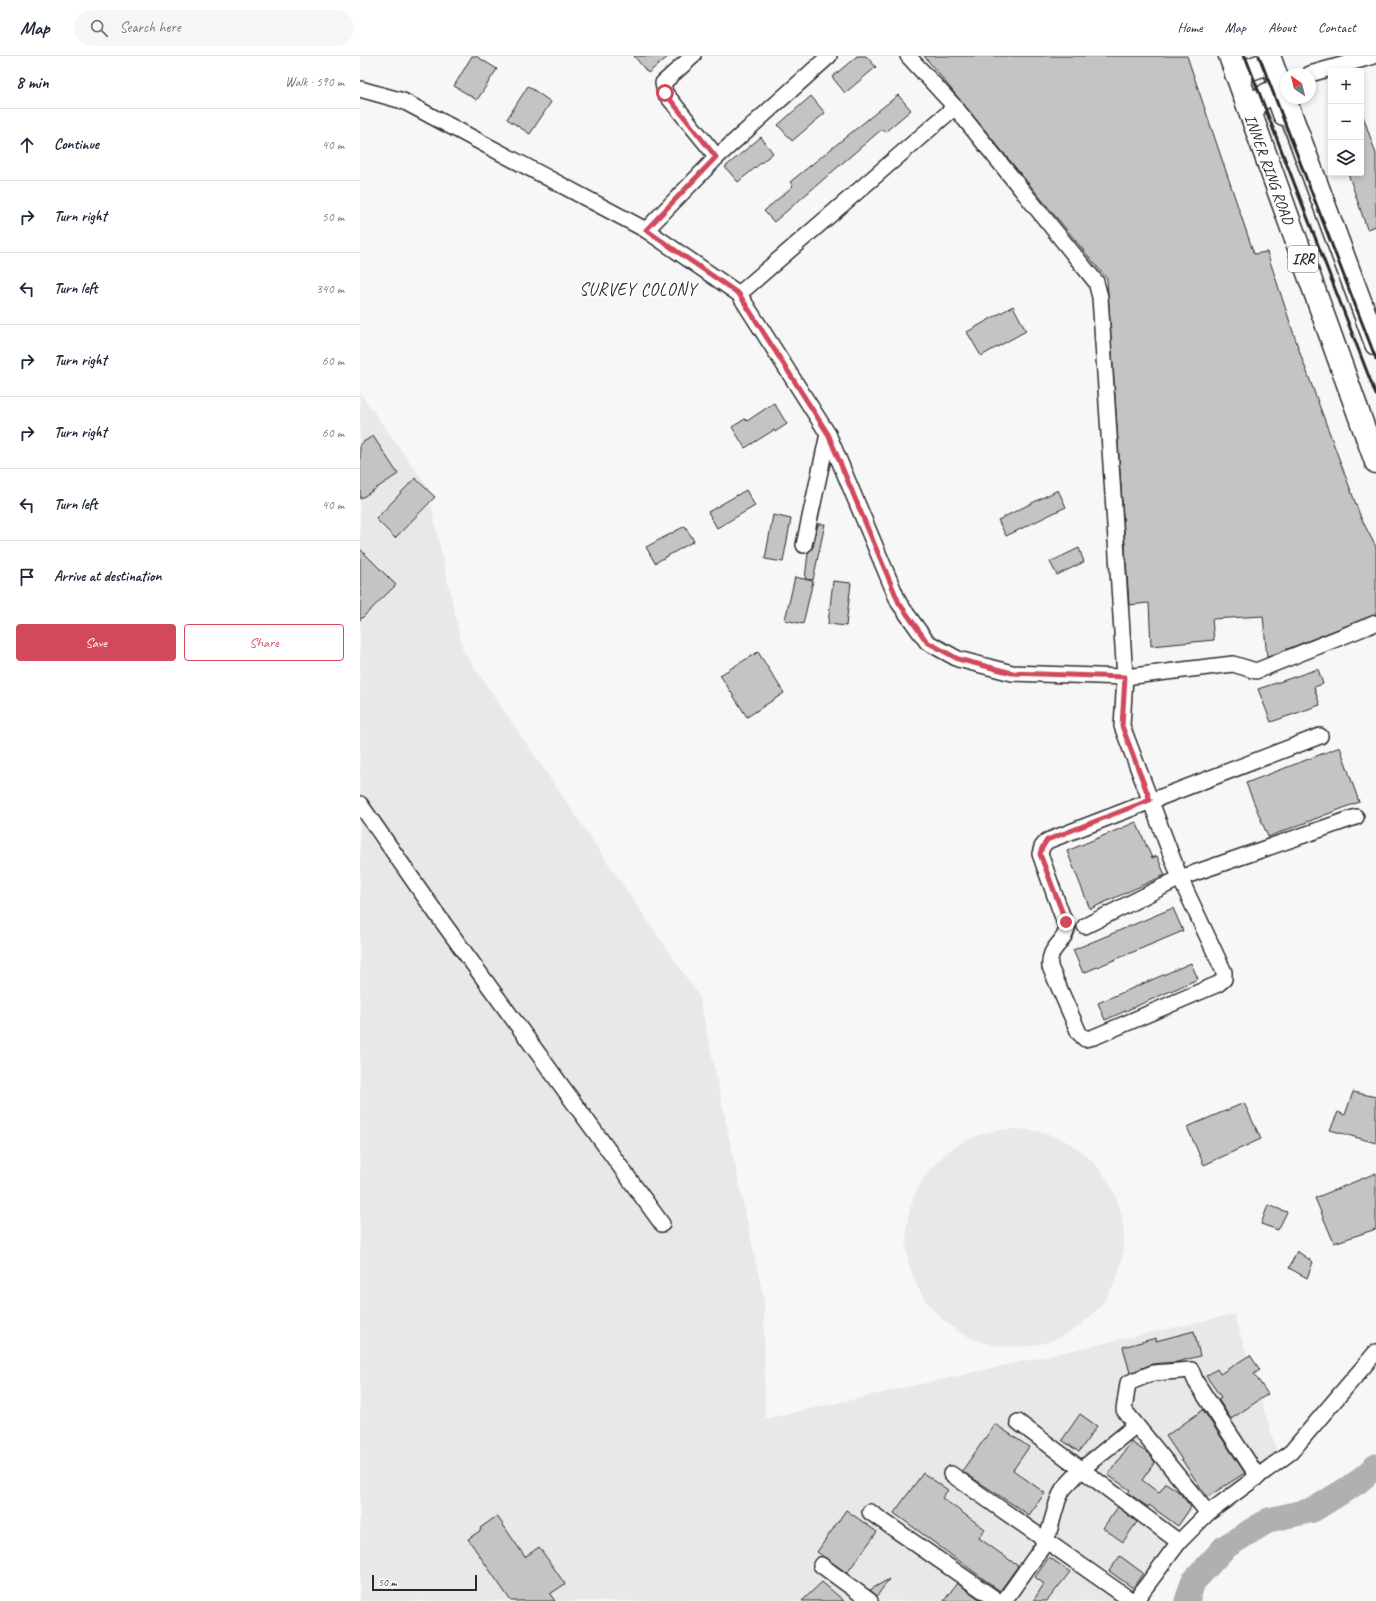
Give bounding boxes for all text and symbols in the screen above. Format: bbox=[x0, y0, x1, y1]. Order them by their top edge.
search box bbox=[74, 10, 354, 46]
text: Map bbox=[20, 16, 50, 40]
icon: search bbox=[88, 17, 110, 39]
text: Search here bbox=[120, 18, 181, 37]
text: Home bbox=[1177, 19, 1203, 36]
text: Map bbox=[1225, 19, 1246, 36]
text: About bbox=[1268, 19, 1296, 36]
text: Contact bbox=[1318, 19, 1356, 36]
north arrow bbox=[1280, 68, 1316, 104]
map controls bbox=[1328, 68, 1364, 176]
button: + bbox=[1328, 68, 1364, 104]
text: 8 min bbox=[16, 72, 49, 93]
text: Walk · 590 m bbox=[285, 74, 344, 90]
route start bbox=[656, 84, 674, 102]
button: − bbox=[1328, 104, 1364, 140]
street label: INNER RING ROAD bbox=[1240, 112, 1299, 229]
icon: ahead bbox=[16, 134, 38, 156]
text: Continue bbox=[54, 135, 99, 154]
text: 40 m bbox=[322, 137, 344, 153]
button: layers bbox=[1328, 140, 1364, 176]
icon: right bbox=[16, 206, 38, 228]
text: Turn right bbox=[54, 207, 107, 226]
text: 50 m bbox=[322, 209, 344, 225]
road number: IRR bbox=[1288, 246, 1318, 272]
icon: left bbox=[16, 278, 38, 300]
text: Turn left bbox=[54, 279, 97, 298]
district label: SURVEY COLONY bbox=[579, 279, 699, 300]
text: 340 m bbox=[316, 281, 344, 297]
icon: right bbox=[16, 350, 38, 372]
text: Turn right bbox=[54, 351, 107, 370]
text: 60 m bbox=[322, 353, 344, 369]
icon: right bbox=[16, 422, 38, 444]
text: Turn right bbox=[54, 423, 107, 442]
text: 60 m bbox=[322, 425, 344, 441]
icon: left bbox=[16, 494, 38, 516]
text: Turn left bbox=[54, 495, 97, 514]
text: 40 m bbox=[322, 497, 344, 513]
icon: arrive bbox=[16, 566, 38, 588]
text: Arrive at destination bbox=[54, 567, 161, 586]
button: Save bbox=[16, 624, 176, 661]
button: Share bbox=[184, 624, 344, 661]
route end bbox=[1057, 913, 1075, 931]
scale bar bbox=[372, 1573, 477, 1592]
text: 50 m bbox=[378, 1575, 397, 1589]

